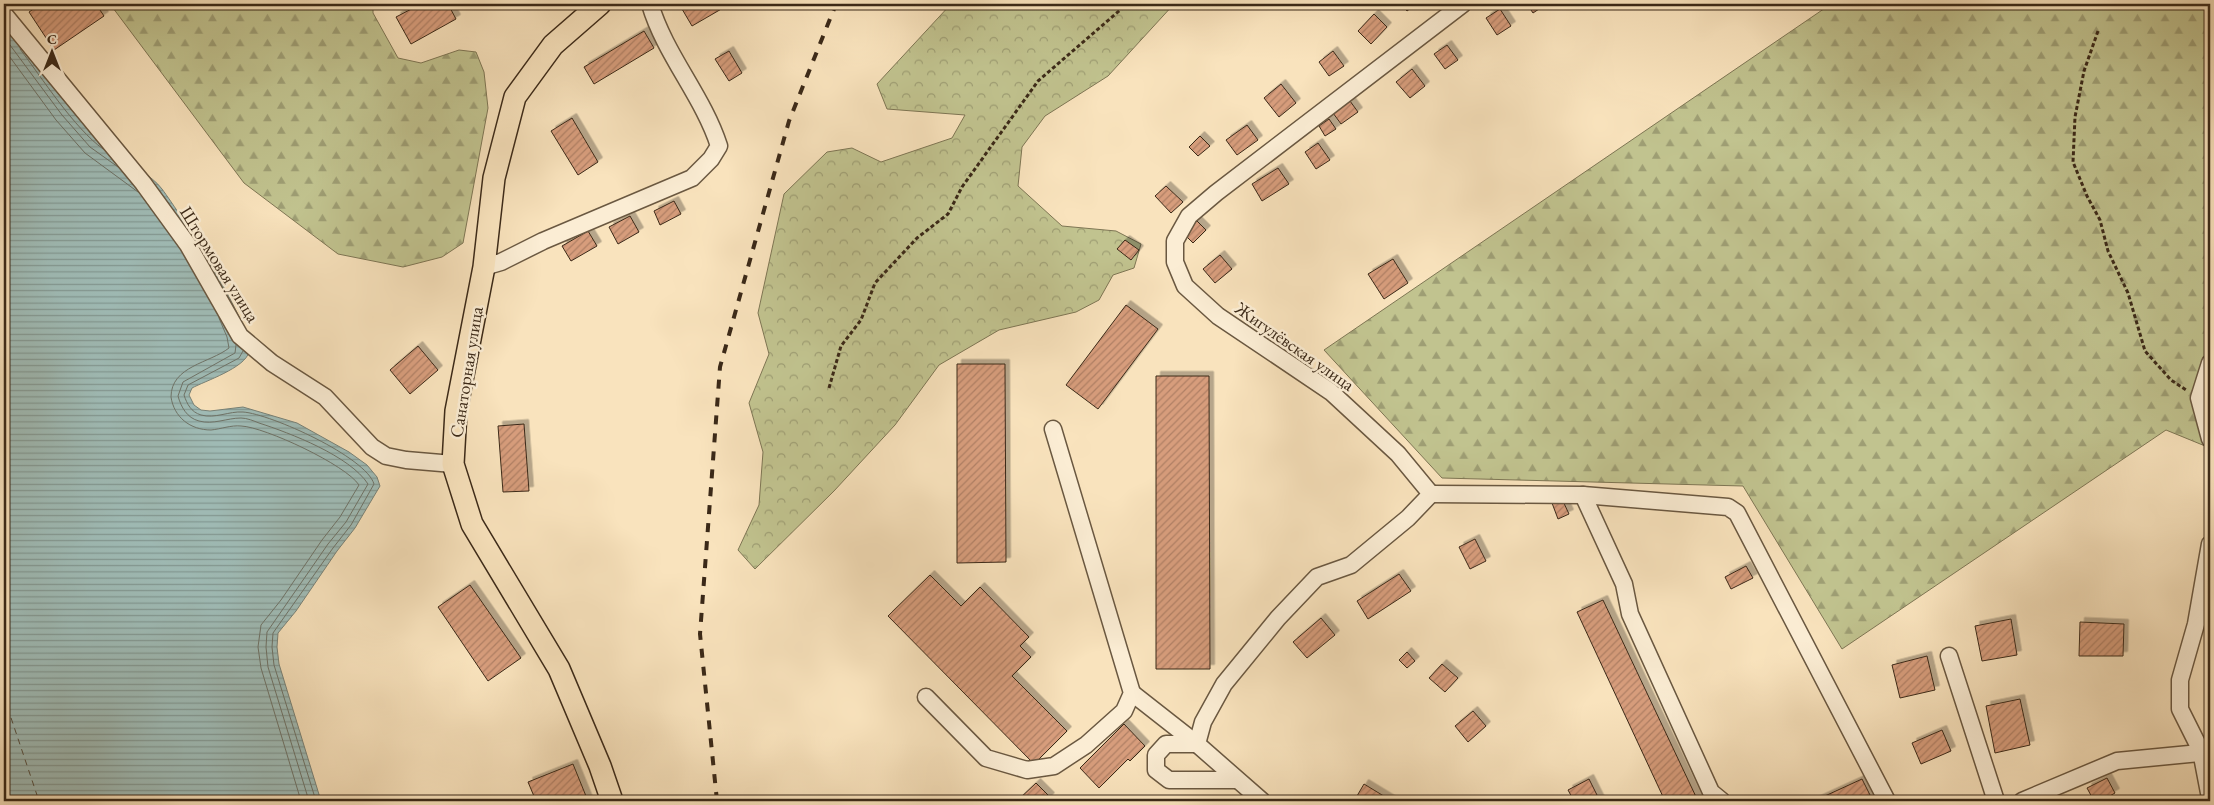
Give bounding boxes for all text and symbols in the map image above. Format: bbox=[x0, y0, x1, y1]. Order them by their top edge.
north arrow bbox=[28, 28, 78, 78]
text: С bbox=[47, 30, 57, 48]
street label: Штормовая улица bbox=[175, 202, 265, 327]
street label: Жигулёвская улица bbox=[1230, 296, 1360, 396]
street label: Санаторная улица bbox=[444, 304, 488, 439]

